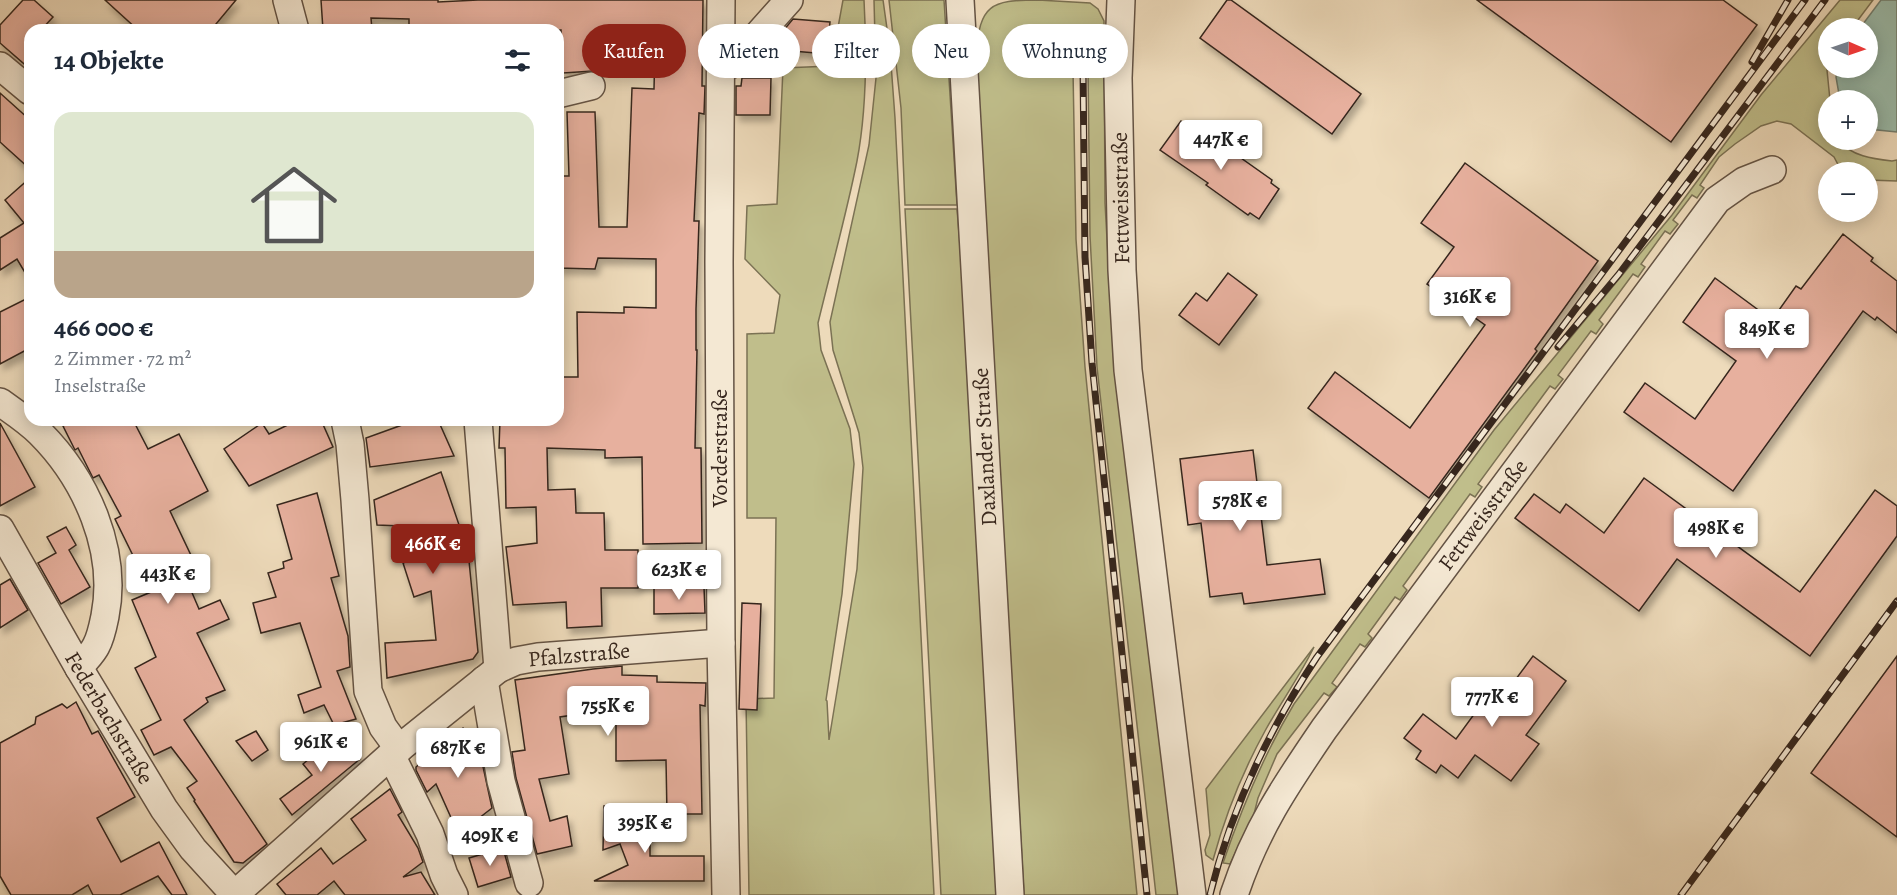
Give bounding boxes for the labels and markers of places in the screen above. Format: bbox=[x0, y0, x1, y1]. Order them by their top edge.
pin: 447K € bbox=[1172, 120, 1270, 171]
pin: 316K € bbox=[1421, 277, 1519, 328]
pin: 849K € bbox=[1718, 309, 1816, 360]
pin: 578K € bbox=[1191, 481, 1289, 532]
pin: 498K € bbox=[1667, 508, 1765, 559]
pin: 466K € bbox=[384, 524, 482, 575]
pin: 623K € bbox=[630, 550, 728, 601]
pin: 443K € bbox=[119, 554, 217, 605]
pin: 777K € bbox=[1443, 677, 1541, 728]
pin: 755K € bbox=[559, 686, 657, 737]
pin: 961K € bbox=[272, 722, 370, 773]
pin: 687K € bbox=[409, 728, 507, 779]
pin: 395K € bbox=[596, 803, 694, 854]
pin: 409K € bbox=[441, 816, 539, 867]

